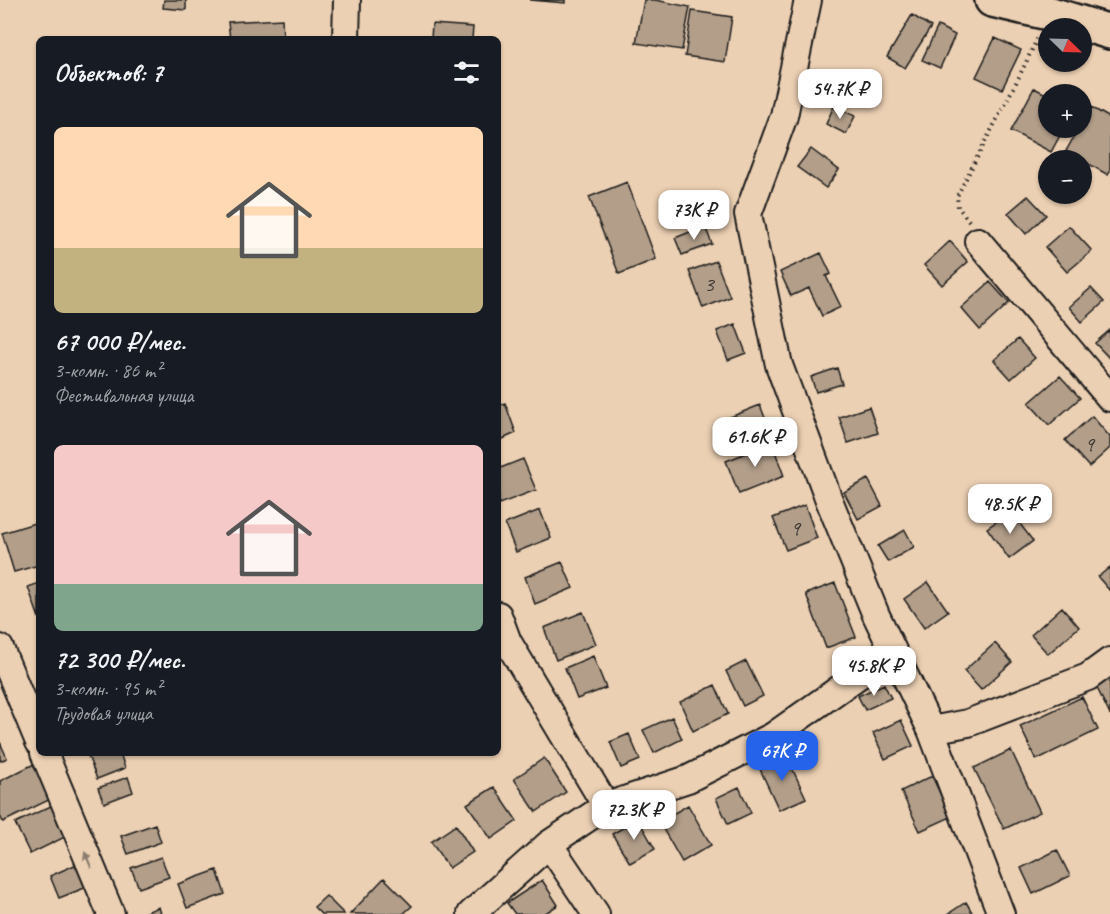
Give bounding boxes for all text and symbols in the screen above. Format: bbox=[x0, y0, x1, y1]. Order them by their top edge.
north arrow bbox=[1038, 18, 1092, 72]
map controls bbox=[1038, 18, 1092, 204]
text: Объектов: 7 bbox=[54, 56, 163, 89]
icon: filters bbox=[450, 56, 483, 89]
pin: 54.7K ₽ bbox=[785, 69, 895, 120]
text: 54.7K ₽ bbox=[812, 76, 868, 101]
button: + bbox=[1038, 84, 1092, 138]
button: − bbox=[1038, 150, 1092, 204]
icon: home bbox=[215, 166, 323, 274]
pin: 73K ₽ bbox=[652, 190, 736, 241]
text: 73K ₽ bbox=[672, 197, 716, 222]
house number: 3 bbox=[704, 270, 716, 298]
text: 67 000 ₽/мес. bbox=[54, 325, 185, 358]
text: 3-комн. · 86 m² bbox=[54, 358, 162, 383]
text: Фестивальная улица bbox=[54, 383, 194, 408]
pin: 61.6K ₽ bbox=[700, 417, 810, 468]
text: 61.6K ₽ bbox=[726, 424, 784, 449]
house number: 9 bbox=[1084, 430, 1096, 458]
icon: home bbox=[215, 484, 323, 592]
pin: 48.5K ₽ bbox=[955, 484, 1065, 535]
text: 48.5K ₽ bbox=[982, 491, 1038, 516]
house number: 9 bbox=[790, 514, 802, 542]
text: 72 300 ₽/мес. bbox=[54, 643, 185, 676]
pin: 45.8K ₽ bbox=[819, 646, 929, 697]
text: 45.8K ₽ bbox=[846, 653, 902, 678]
text: 3-комн. · 95 m² bbox=[54, 676, 162, 701]
text: Трудовая улица bbox=[54, 701, 153, 726]
pin: 67K ₽ bbox=[740, 731, 824, 782]
text: 67K ₽ bbox=[760, 738, 804, 763]
pin: 72.3K ₽ bbox=[579, 790, 689, 841]
text: 72.3K ₽ bbox=[606, 797, 662, 822]
one-way arrow bbox=[83, 851, 92, 869]

